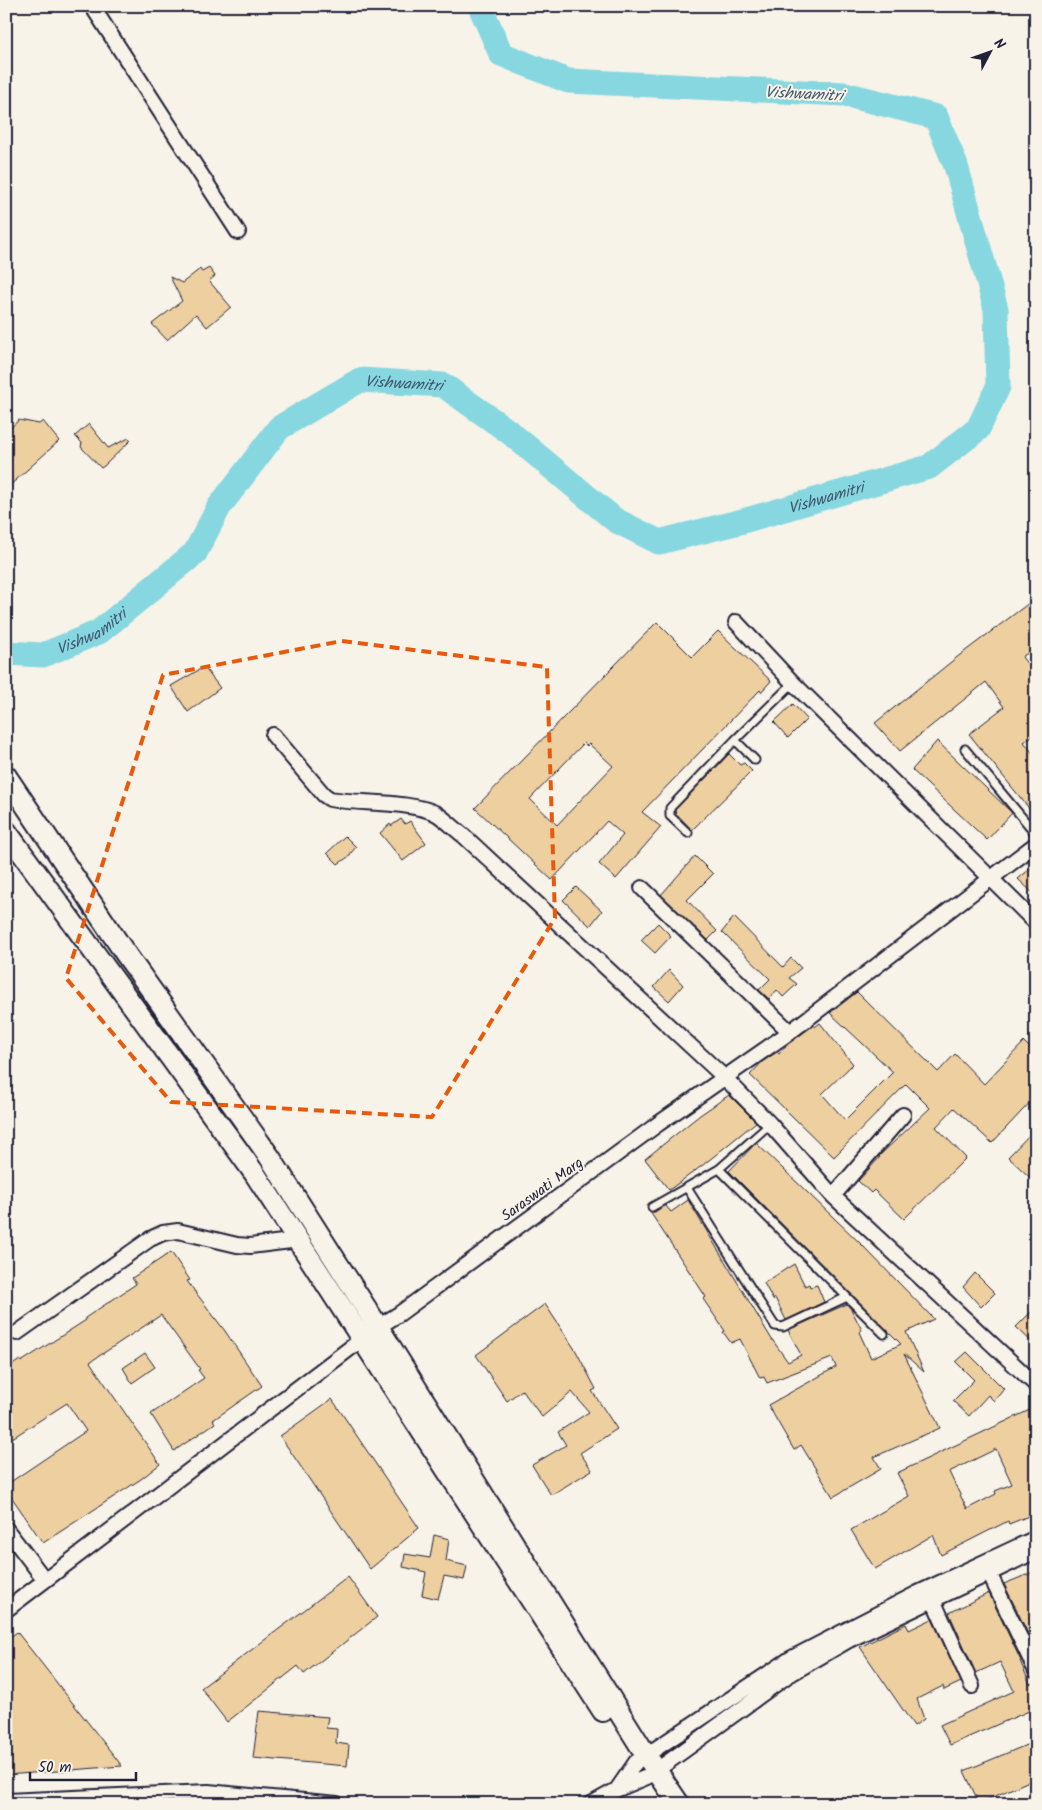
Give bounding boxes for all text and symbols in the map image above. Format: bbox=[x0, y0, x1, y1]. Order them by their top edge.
north arrow bbox=[964, 28, 1014, 78]
text: N bbox=[988, 34, 1010, 55]
water label: Vishwamitri bbox=[764, 80, 847, 109]
water label: Vishwamitri bbox=[364, 369, 446, 399]
water label: Vishwamitri bbox=[785, 475, 870, 521]
water label: Vishwamitri bbox=[53, 601, 135, 662]
street label: Saraswati Marg bbox=[496, 1152, 589, 1228]
scale bar bbox=[30, 1750, 136, 1782]
text: 50 m bbox=[38, 1756, 72, 1780]

